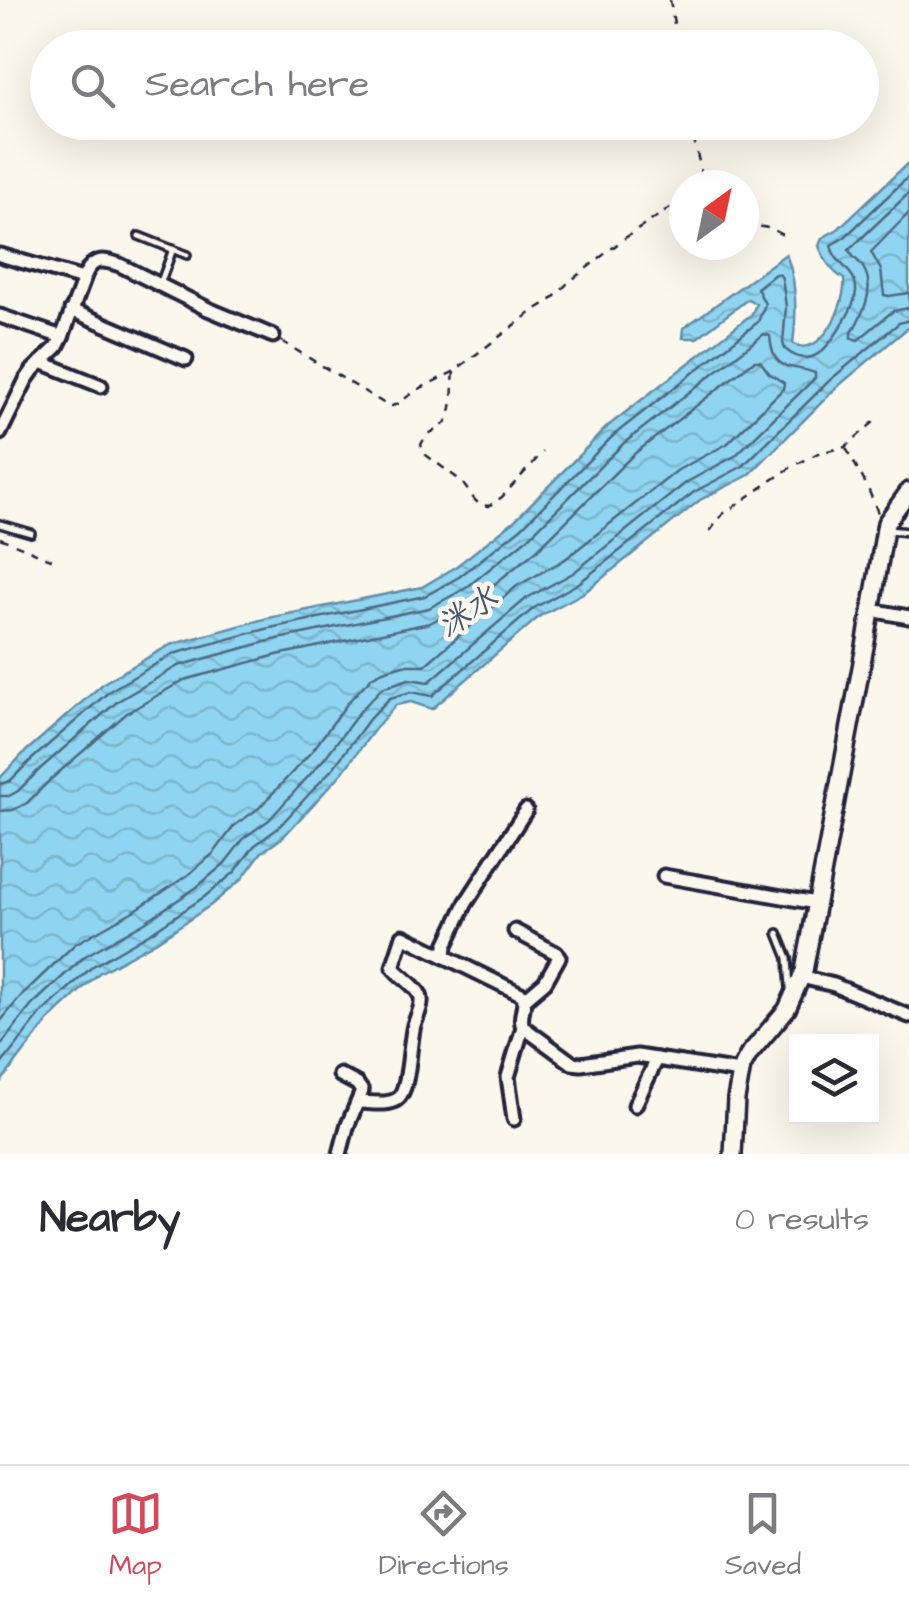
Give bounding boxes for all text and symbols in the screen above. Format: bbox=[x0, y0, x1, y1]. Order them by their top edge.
search box bbox=[30, 30, 879, 140]
icon: search bbox=[65, 58, 120, 113]
text: Search here bbox=[145, 59, 369, 111]
north arrow bbox=[669, 170, 759, 260]
water label: 洣水 bbox=[429, 575, 508, 649]
map controls bbox=[789, 1034, 879, 1124]
button: layers bbox=[789, 1034, 879, 1124]
text: Nearby bbox=[40, 1190, 180, 1248]
text: 0 results bbox=[735, 1197, 869, 1242]
tab: Map bbox=[108, 1486, 163, 1585]
tab: Directions bbox=[379, 1486, 509, 1585]
tab: Saved bbox=[725, 1486, 801, 1585]

